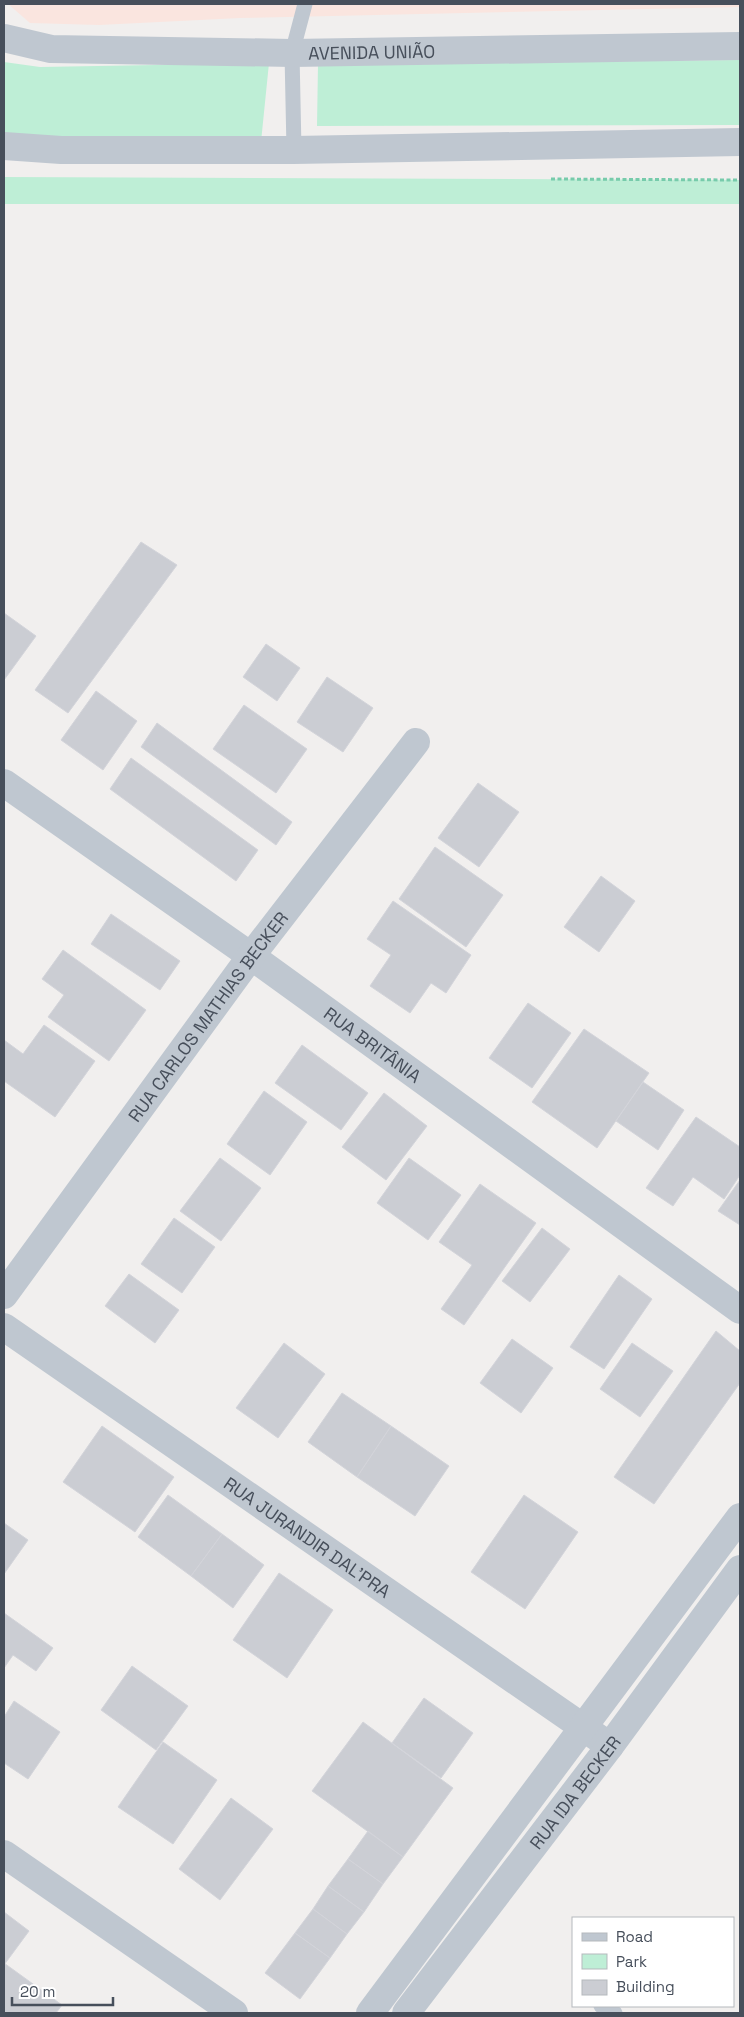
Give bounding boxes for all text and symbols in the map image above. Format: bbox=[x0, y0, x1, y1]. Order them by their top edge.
street label: AVENIDA UNIÃO bbox=[308, 39, 435, 64]
street label: RUA CARLOS MATHIAS BECKER bbox=[123, 907, 293, 1126]
street label: RUA BRITÂNIA bbox=[320, 1001, 426, 1087]
street label: RUA JURANDIR DAL'PRA bbox=[220, 1471, 395, 1603]
street label: RUA IDA BECKER bbox=[524, 1731, 625, 1853]
legend bbox=[572, 1917, 734, 2007]
text: Road bbox=[616, 1927, 653, 1946]
text: Park bbox=[616, 1952, 647, 1971]
scale bar bbox=[12, 1974, 114, 2006]
text: Building bbox=[616, 1977, 675, 1996]
text: 20 m bbox=[20, 1982, 55, 2001]

